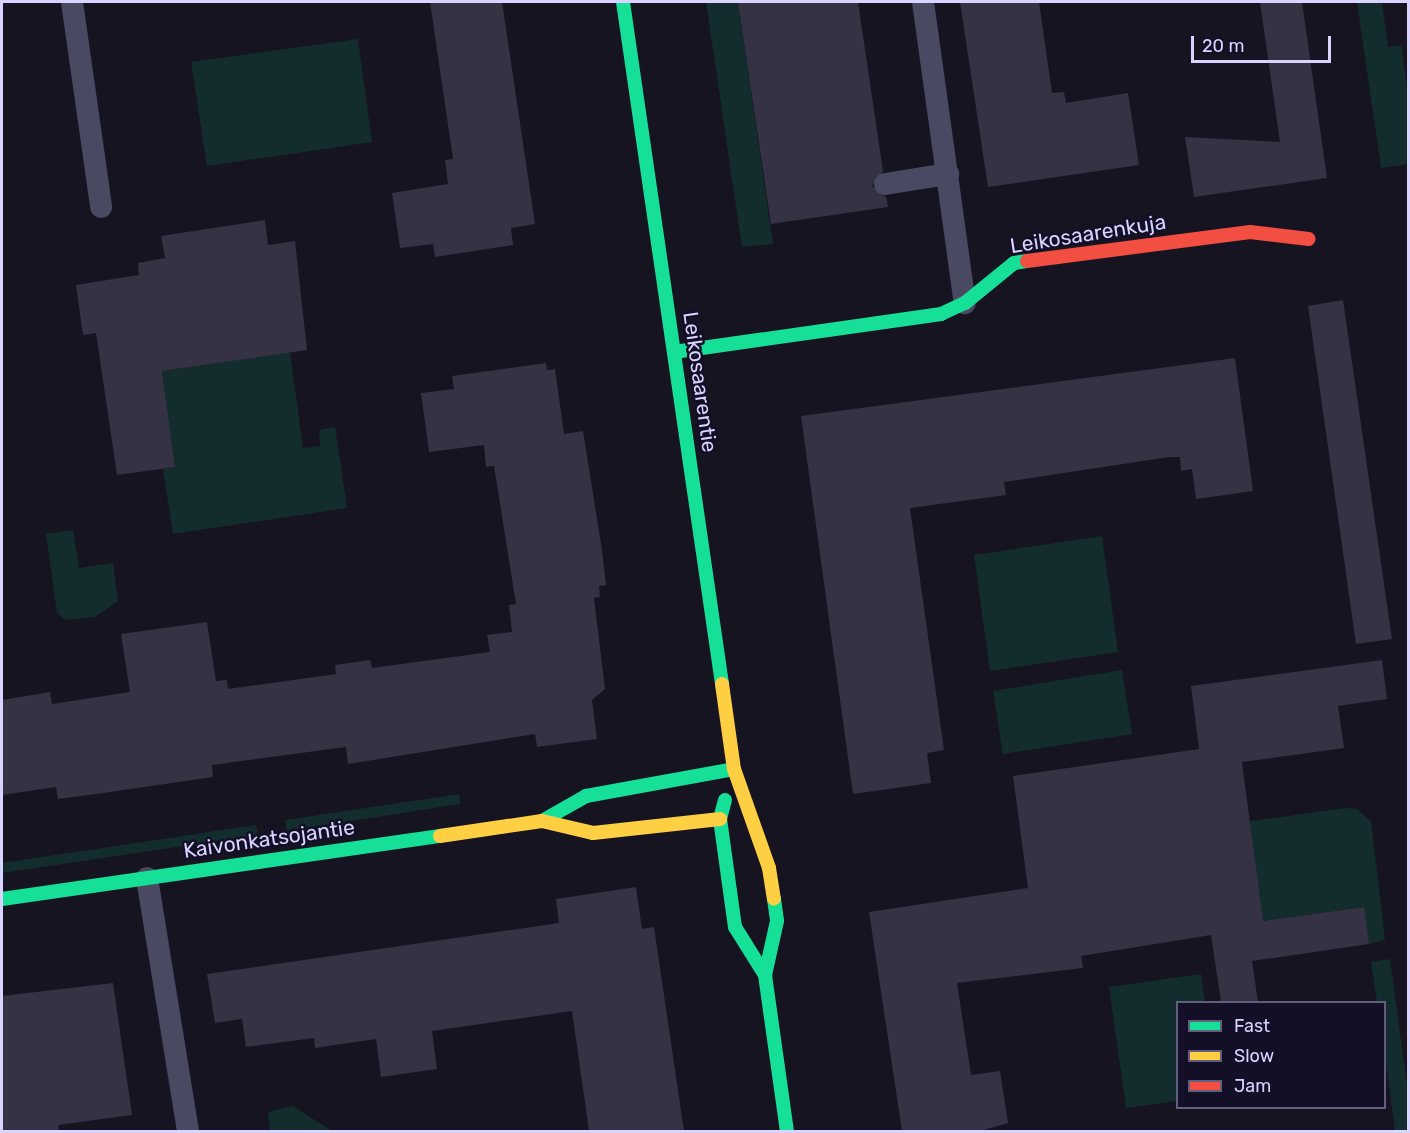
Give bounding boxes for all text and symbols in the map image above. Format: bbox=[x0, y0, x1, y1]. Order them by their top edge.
scale bar bbox=[1194, 24, 1334, 62]
text: 20 m bbox=[1202, 35, 1244, 57]
street label: Leikosaarenkuja bbox=[1008, 209, 1168, 259]
street label: Leikosaarentie bbox=[678, 310, 722, 454]
street label: Kaivonkatsojantie bbox=[182, 814, 356, 864]
legend bbox=[1176, 1001, 1386, 1109]
text: Fast bbox=[1234, 1015, 1270, 1037]
text: Slow bbox=[1234, 1045, 1274, 1067]
text: Jam bbox=[1234, 1075, 1271, 1097]

